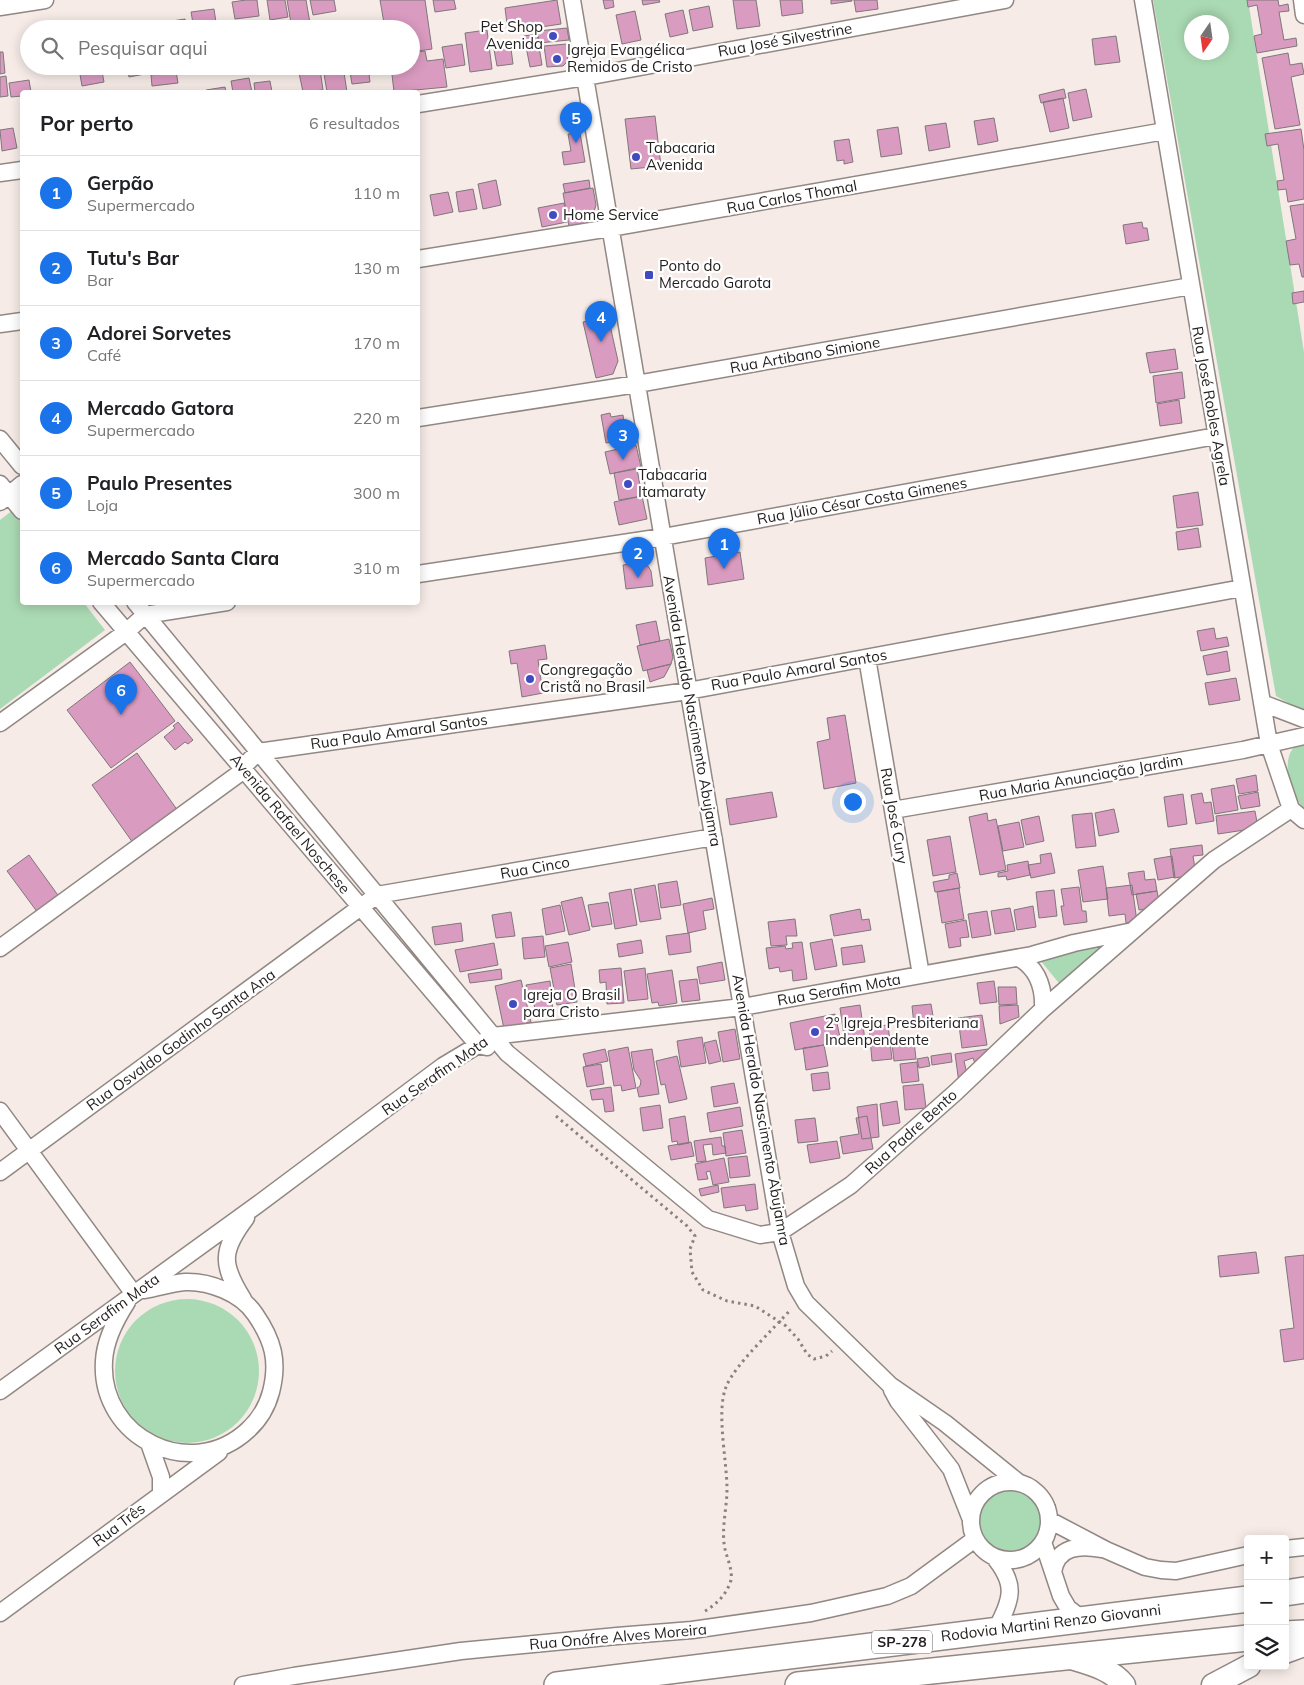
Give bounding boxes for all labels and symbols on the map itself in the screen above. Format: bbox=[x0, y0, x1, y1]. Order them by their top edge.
north arrow bbox=[1184, 15, 1229, 60]
place label: Pet Shop Avenida bbox=[481, 17, 543, 53]
street label: Rua José Silvestrine bbox=[716, 18, 854, 61]
marker: Pet Shop Avenida bbox=[547, 30, 559, 42]
place label: Igreja Evangélica Remidos de Cristo bbox=[567, 40, 693, 76]
marker: Igreja Evangélica Remidos de Cristo bbox=[551, 53, 563, 65]
pin: 5 bbox=[560, 102, 592, 143]
place label: Tabacaria Avenida bbox=[646, 138, 715, 174]
marker: Tabacaria Avenida bbox=[630, 151, 642, 163]
street label: Rua Carlos Thomal bbox=[725, 176, 859, 217]
place label: Home Service bbox=[563, 205, 659, 224]
marker: Home Service bbox=[547, 209, 559, 221]
place label: Ponto do Mercado Garota bbox=[659, 256, 771, 292]
marker: Ponto do Mercado Garota bbox=[643, 269, 655, 281]
pin: 4 bbox=[585, 301, 617, 342]
street label: Rua José Robles Agrela bbox=[1188, 325, 1235, 487]
street label: Rua Artibano Simione bbox=[728, 332, 881, 377]
pin: 3 bbox=[607, 419, 639, 460]
place label: Tabacaria Itamaraty bbox=[638, 465, 707, 501]
street label: Rua Júlio César Costa Gimenes bbox=[755, 473, 968, 528]
marker: Tabacaria Itamaraty bbox=[622, 478, 634, 490]
pin: 1 bbox=[708, 528, 740, 569]
pin: 2 bbox=[622, 537, 654, 578]
street label: Avenida Heraldo Nascimento Abujamra bbox=[659, 574, 726, 848]
street label: Rua Paulo Amaral Santos bbox=[709, 645, 888, 694]
place label: Congregação Cristã no Brasil bbox=[540, 660, 645, 696]
marker: Congregação Cristã no Brasil bbox=[524, 673, 536, 685]
pin: 6 bbox=[105, 674, 137, 715]
street label: Rua Paulo Amaral Santos bbox=[309, 710, 489, 753]
street label: Avenida Rafael Noschese bbox=[226, 750, 355, 898]
street label: Rua Maria Anunciação Jardim bbox=[977, 750, 1184, 805]
street label: Rua José Cury bbox=[877, 766, 912, 866]
your location bbox=[840, 789, 866, 815]
street label: Rua Cinco bbox=[499, 852, 571, 883]
street label: Rua Osvaldo Godinho Santa Ana bbox=[83, 965, 279, 1115]
street label: Rua Serafim Mota bbox=[776, 969, 902, 1010]
street label: Avenida Heraldo Nascimento Abujamra bbox=[728, 973, 795, 1247]
place label: Igreja O Brasil para Cristo bbox=[523, 985, 621, 1021]
marker: Igreja O Brasil para Cristo bbox=[507, 998, 519, 1010]
place label: 2° Igreja Presbiteriana Indenpendente bbox=[825, 1013, 979, 1049]
marker: 2° Igreja Presbiteriana Indenpendente bbox=[809, 1026, 821, 1038]
street label: Rua Serafim Mota bbox=[378, 1032, 491, 1119]
street label: Rua Padre Bento bbox=[861, 1085, 961, 1178]
street label: Rua Serafim Mota bbox=[51, 1269, 163, 1358]
street label: Rua Três bbox=[89, 1499, 149, 1550]
street label: Rodovia Martini Renzo Giovanni bbox=[940, 1600, 1162, 1645]
street label: Rua Onófre Alves Moreira bbox=[528, 1619, 708, 1654]
road number: SP-278 bbox=[872, 1630, 932, 1654]

